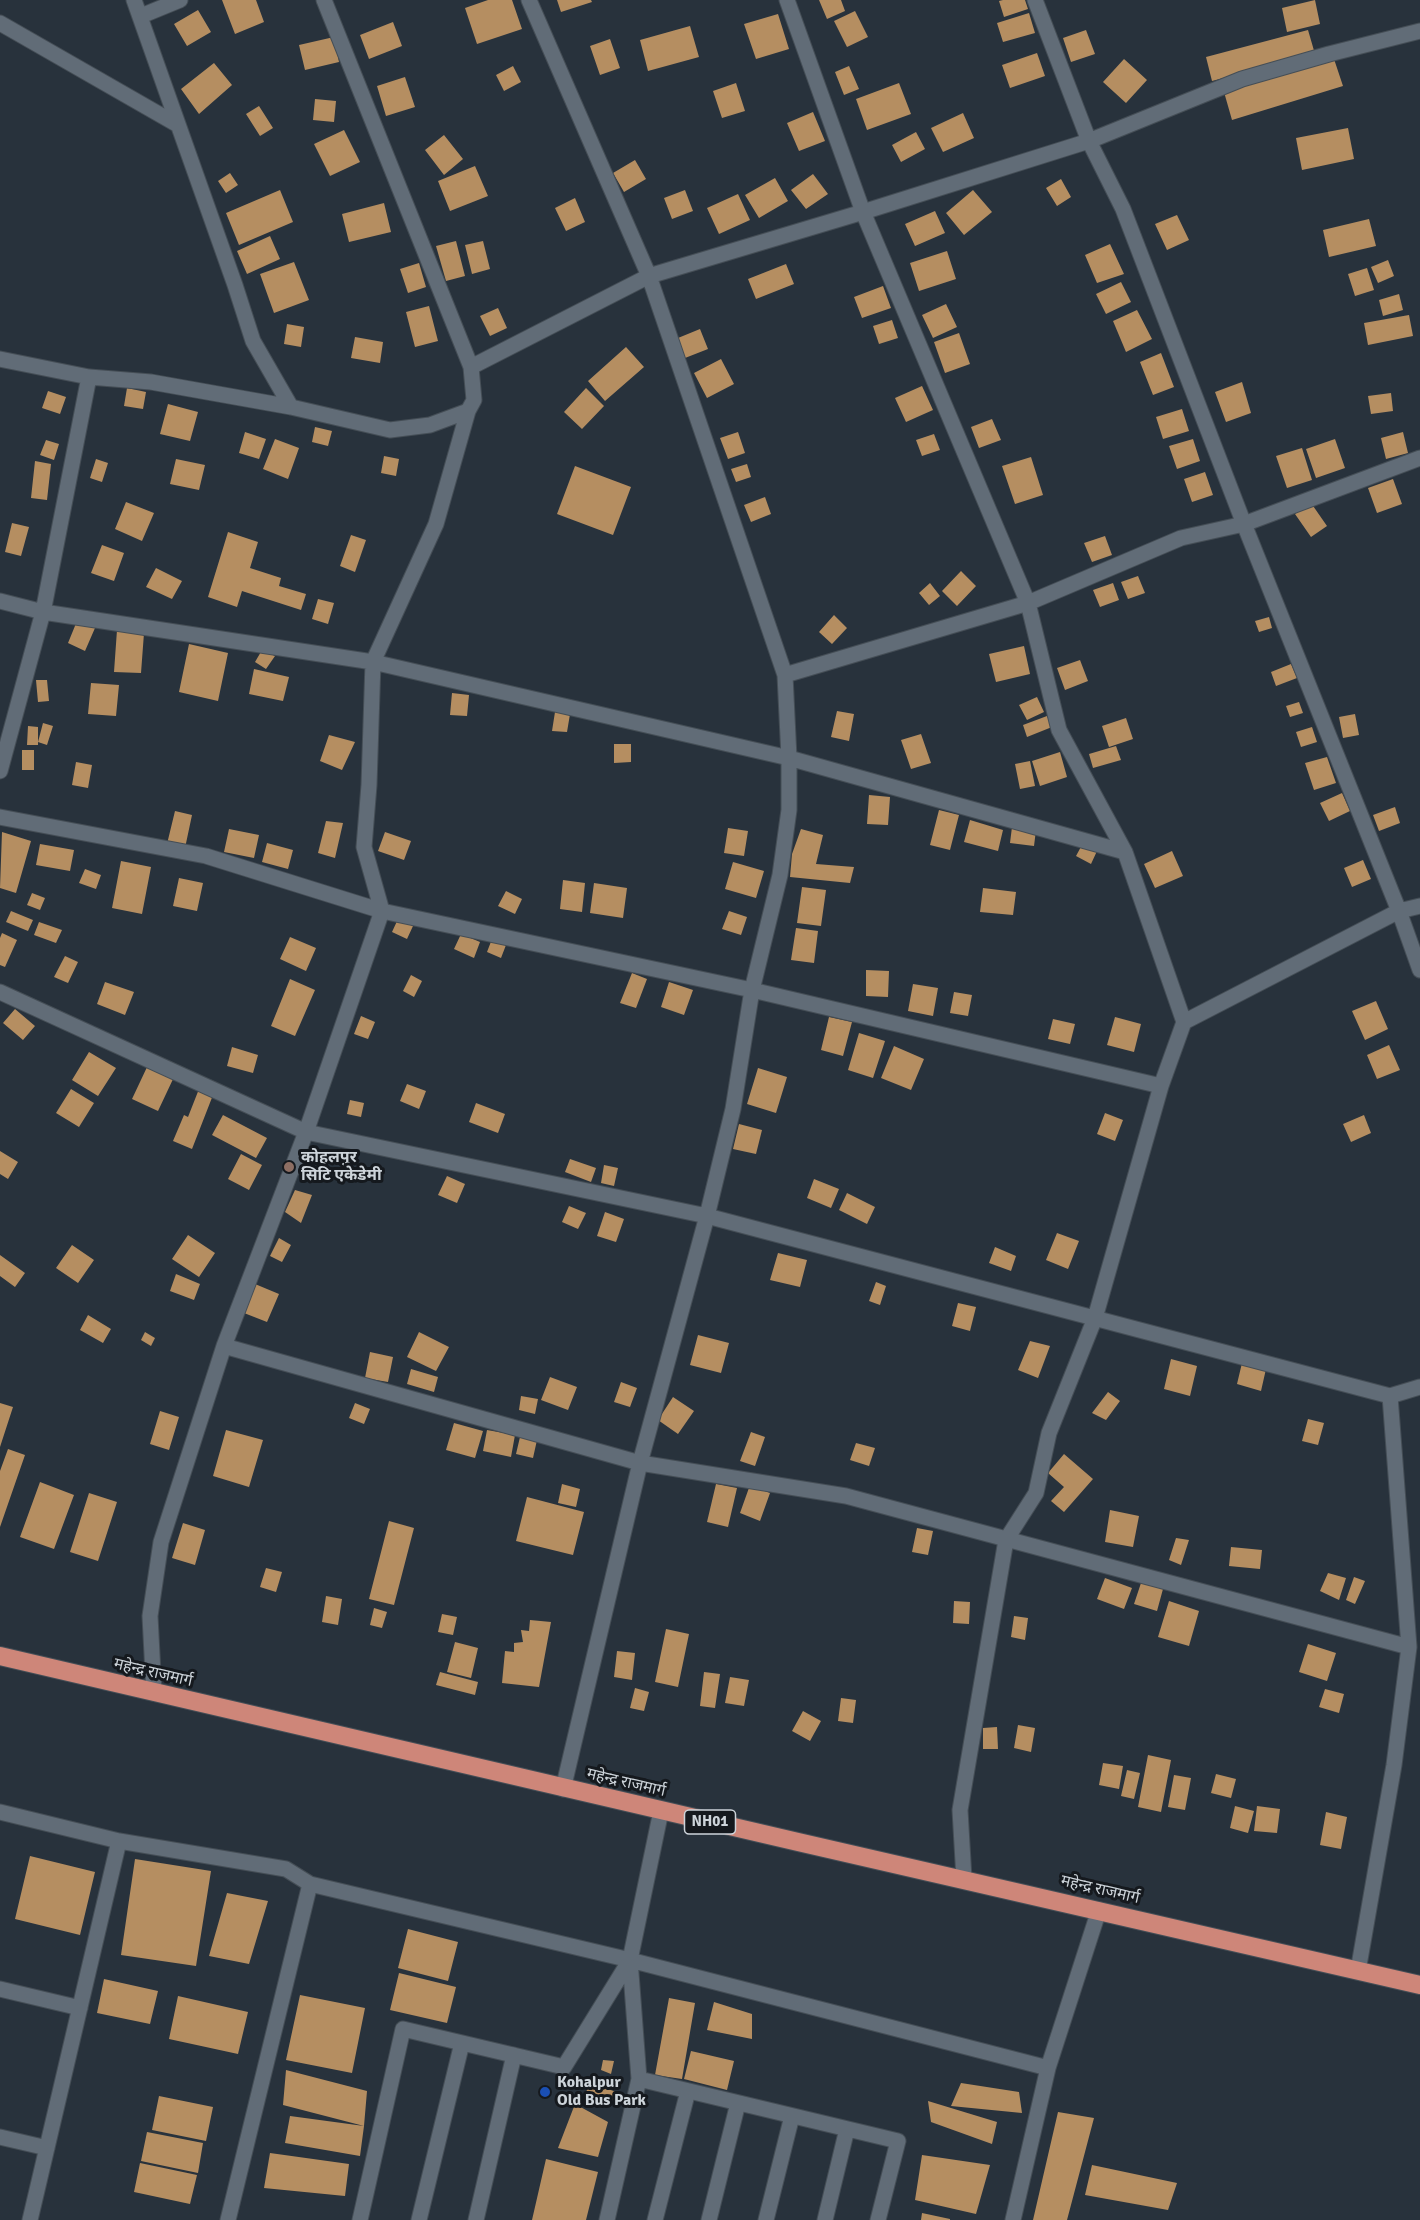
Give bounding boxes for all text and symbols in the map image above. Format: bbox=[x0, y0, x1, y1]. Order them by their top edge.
place label: कोहलपुर सिटि एकेडेमी bbox=[301, 1148, 382, 1186]
marker: कोहलपुर सिटि एकेडेमी bbox=[282, 1160, 296, 1174]
street label: महेन्द्र राजमार्ग bbox=[112, 1655, 194, 1691]
street label: महेन्द्र राजमार्ग bbox=[585, 1765, 667, 1801]
road number: NH01 bbox=[684, 1810, 736, 1834]
street label: महेन्द्र राजमार्ग bbox=[1059, 1872, 1141, 1908]
place label: Kohalpur Old Bus Park bbox=[557, 2073, 646, 2111]
marker: Kohalpur Old Bus Park bbox=[538, 2085, 552, 2099]

